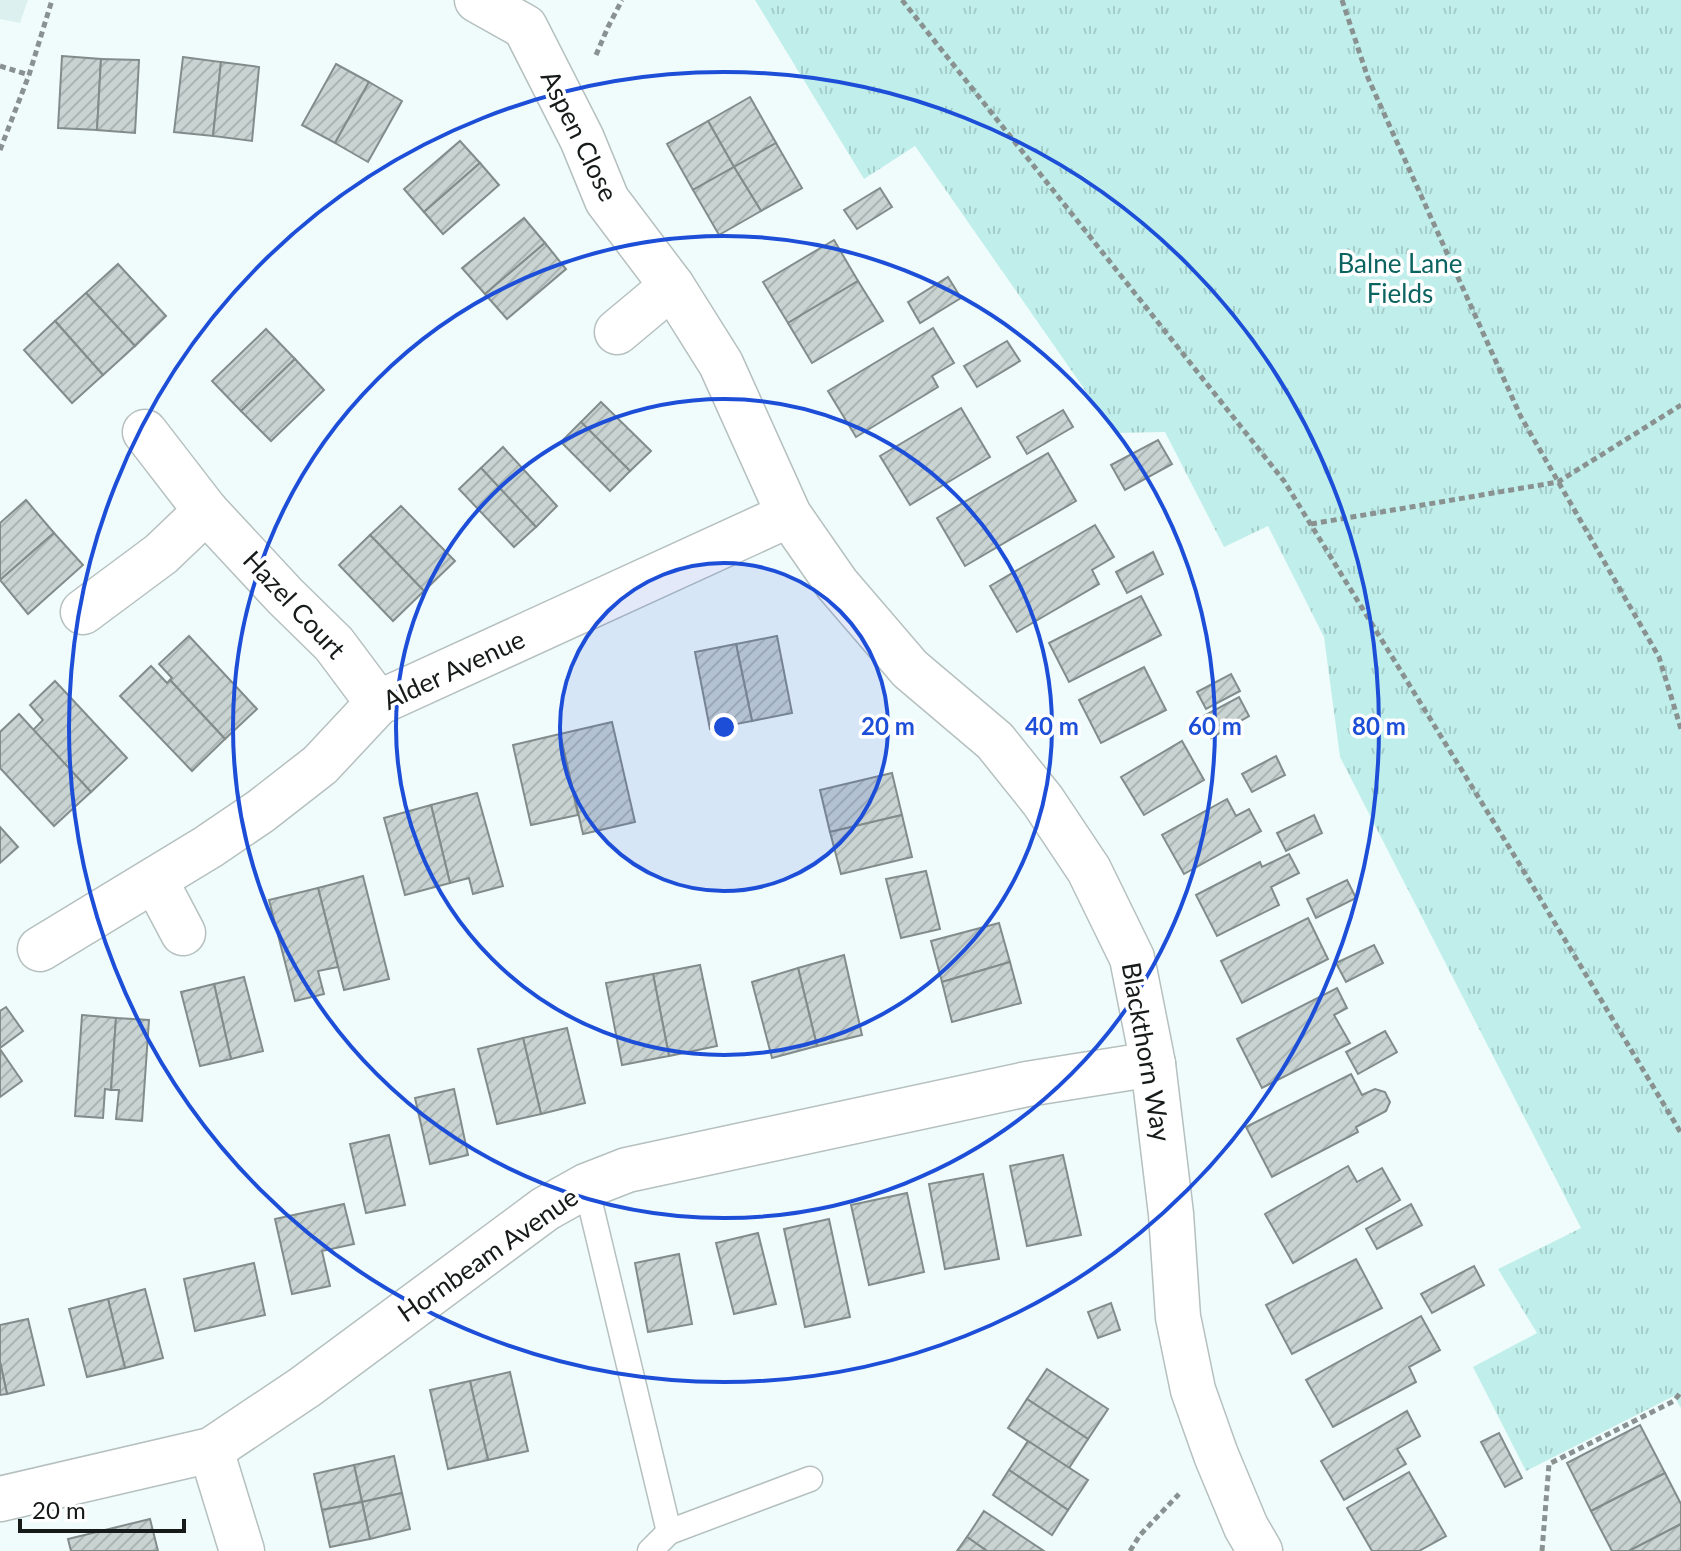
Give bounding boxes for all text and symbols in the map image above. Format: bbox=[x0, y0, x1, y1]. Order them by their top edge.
street label: Aspen Close bbox=[534, 65, 625, 206]
park label: Balne Lane Fields bbox=[1337, 247, 1463, 309]
street label: Hazel Court bbox=[237, 544, 353, 665]
street label: Alder Avenue bbox=[378, 622, 530, 716]
text: 20 m bbox=[861, 711, 915, 740]
text: 40 m bbox=[1025, 711, 1079, 740]
text: 60 m bbox=[1188, 711, 1242, 740]
text: 80 m bbox=[1352, 711, 1406, 740]
centre of rings bbox=[710, 713, 738, 741]
street label: Blackthorn Way bbox=[1115, 960, 1179, 1145]
street label: Hornbeam Avenue bbox=[391, 1180, 584, 1328]
scale bar bbox=[20, 1483, 184, 1533]
text: 20 m bbox=[32, 1495, 86, 1524]

